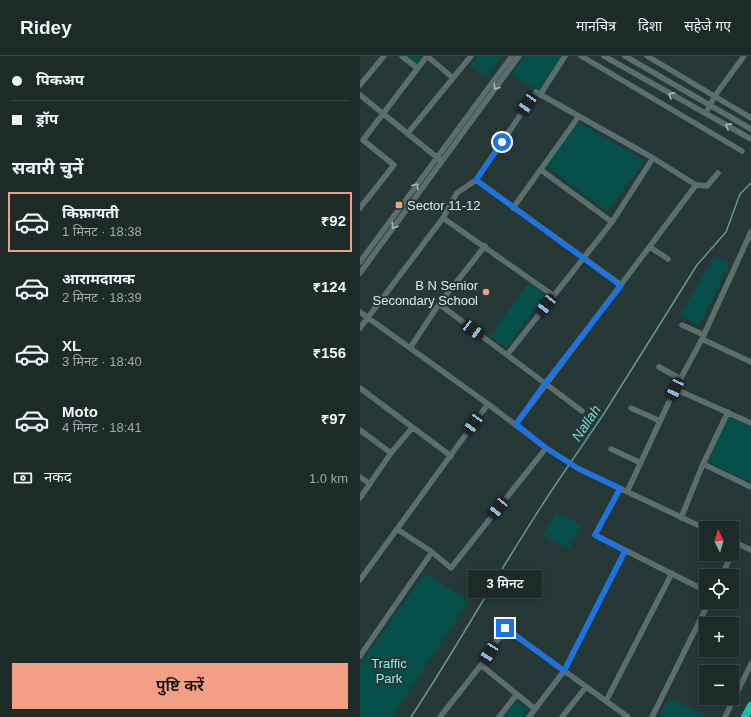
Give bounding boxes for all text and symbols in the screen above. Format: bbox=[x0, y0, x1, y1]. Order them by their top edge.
text: Ridey bbox=[20, 17, 72, 38]
text: मानचित्र bbox=[576, 18, 616, 34]
text: दिशा bbox=[638, 18, 662, 34]
text: सहेजे गए bbox=[684, 18, 731, 34]
text: पिकअप bbox=[36, 71, 84, 88]
one-way arrow bbox=[494, 83, 501, 90]
car bbox=[515, 91, 539, 117]
one-way arrow bbox=[668, 92, 676, 99]
text: ड्रॉप bbox=[36, 110, 58, 127]
one-way arrow bbox=[725, 124, 732, 131]
route start bbox=[493, 133, 511, 151]
text: सवारी चुनें bbox=[12, 158, 83, 178]
one-way arrow bbox=[411, 183, 418, 190]
place label: Sector 11-12 bbox=[407, 198, 480, 213]
marker: Sector 11-12 bbox=[394, 200, 404, 210]
icon: car bbox=[14, 204, 50, 240]
text: किफ़ायती bbox=[62, 204, 119, 221]
text: ₹92 bbox=[321, 212, 346, 229]
one-way arrow bbox=[392, 222, 399, 229]
text: 1 मिनट · 18:38 bbox=[62, 224, 142, 239]
icon: car bbox=[14, 270, 50, 306]
text: आरामदायक bbox=[62, 270, 135, 287]
text: ₹124 bbox=[313, 278, 346, 295]
place label: B N Senior Secondary School bbox=[372, 278, 479, 308]
marker: B N Senior Secondary School bbox=[481, 287, 491, 297]
text: 2 मिनट · 18:39 bbox=[62, 290, 142, 305]
car bbox=[534, 292, 558, 318]
car bbox=[460, 318, 486, 342]
icon: car bbox=[14, 336, 50, 372]
text: XL bbox=[62, 337, 81, 354]
text: ₹156 bbox=[313, 344, 346, 361]
text: 3 मिनट · 18:40 bbox=[62, 354, 142, 369]
car bbox=[664, 376, 686, 402]
icon: car bbox=[14, 402, 50, 438]
water label: Nallah bbox=[568, 402, 604, 444]
text: Moto bbox=[62, 403, 98, 420]
text: ₹97 bbox=[321, 410, 346, 427]
car bbox=[461, 411, 485, 437]
text: 4 मिनट · 18:41 bbox=[62, 420, 142, 435]
icon: cash bbox=[12, 467, 34, 489]
text: नकद bbox=[44, 468, 72, 485]
text: 1.0 km bbox=[309, 471, 348, 486]
car bbox=[486, 495, 510, 521]
north arrow bbox=[699, 521, 739, 561]
map controls bbox=[699, 521, 739, 705]
button: locate bbox=[699, 569, 739, 609]
callout: 3 मिनट bbox=[468, 570, 542, 598]
text: 3 मिनट bbox=[486, 576, 524, 591]
button: + bbox=[699, 617, 739, 657]
route end bbox=[496, 619, 514, 637]
car bbox=[477, 640, 501, 666]
park label: Traffic Park bbox=[371, 656, 407, 686]
button: पुष्टि करें bbox=[12, 663, 348, 709]
button: − bbox=[699, 665, 739, 705]

